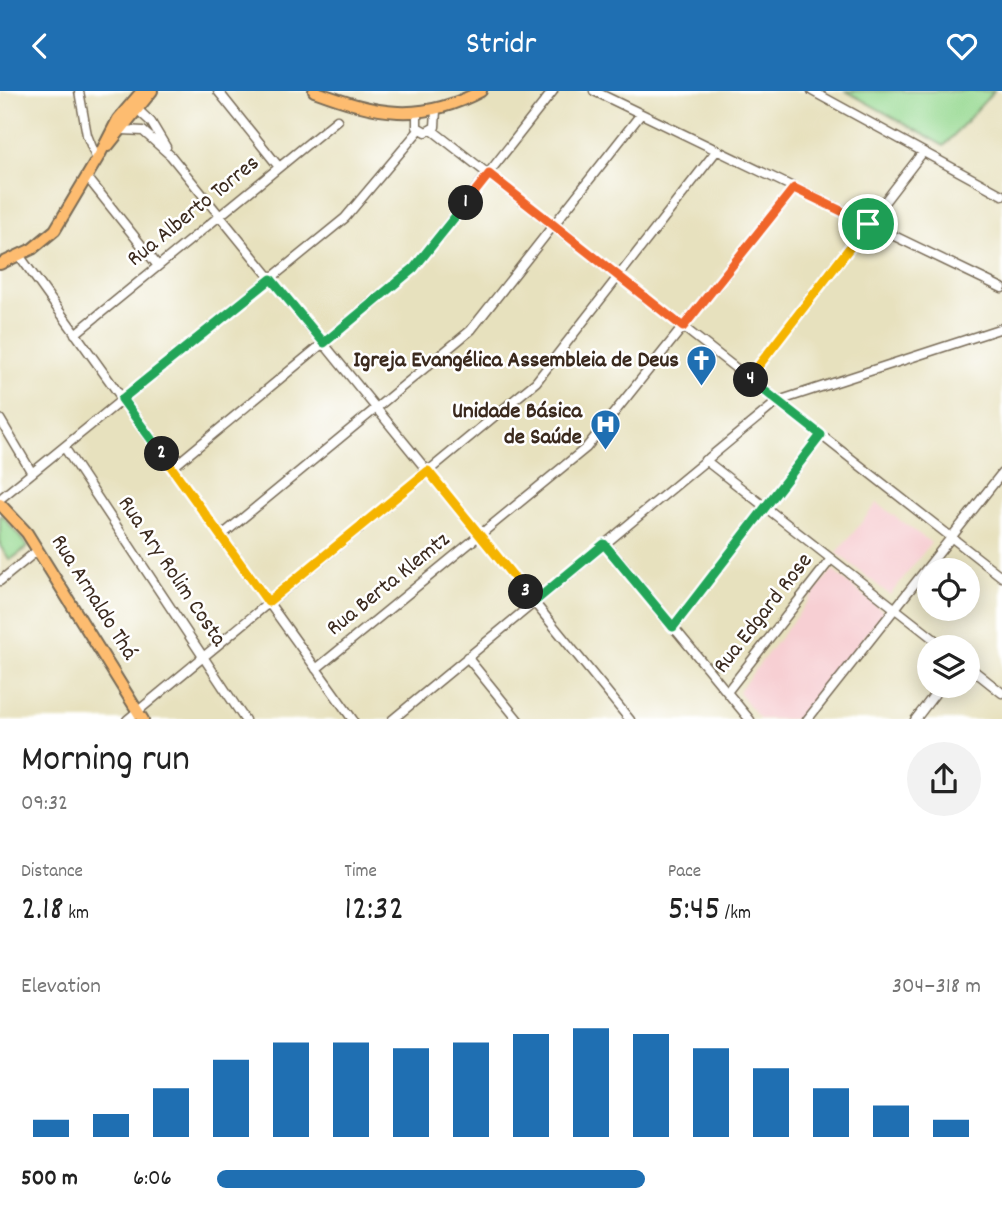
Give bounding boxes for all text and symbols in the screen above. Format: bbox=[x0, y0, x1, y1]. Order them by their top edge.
text: Stridr bbox=[466, 23, 536, 69]
icon: back bbox=[21, 27, 59, 65]
icon: heart bbox=[943, 27, 981, 65]
street label: Rua Alberto Torres bbox=[121, 148, 267, 276]
pin: 1 bbox=[448, 185, 484, 221]
text: 1 bbox=[463, 189, 468, 216]
pin bbox=[838, 194, 898, 254]
icon: arrive bbox=[849, 205, 887, 243]
church icon: Igreja Evangélica Assembleia de Deus bbox=[685, 344, 719, 388]
place label: Igreja Evangélica Assembleia de Deus bbox=[353, 345, 679, 378]
pin: 4 bbox=[734, 363, 768, 397]
text: 4 bbox=[747, 366, 754, 393]
place label: Unidade Básica de Saúde bbox=[452, 396, 583, 455]
hospital icon: Unidade Básica de Saúde bbox=[588, 408, 622, 452]
pin: 2 bbox=[144, 437, 180, 471]
text: 2 bbox=[157, 440, 166, 467]
street label: Rua Ary Rolim Costa bbox=[108, 490, 234, 655]
street label: Rua Berta Klemtz bbox=[320, 525, 458, 645]
street label: Rua Arnaldo Thá bbox=[41, 529, 145, 668]
street label: Rua Edgard Rose bbox=[706, 547, 822, 681]
map controls bbox=[917, 558, 980, 698]
button: locate bbox=[917, 558, 980, 621]
pin: 3 bbox=[508, 575, 544, 609]
text: 3 bbox=[521, 578, 530, 605]
button: layers bbox=[917, 635, 980, 698]
text: Morning run bbox=[21, 734, 190, 789]
button: share bbox=[907, 742, 981, 816]
text: 09:32 bbox=[21, 788, 68, 821]
text: Distance bbox=[21, 859, 83, 886]
text: Time bbox=[344, 859, 377, 886]
text: Pace bbox=[668, 859, 701, 886]
text: 2.18 bbox=[21, 886, 64, 936]
text: 12:32 bbox=[344, 886, 404, 936]
text: 5:45 bbox=[668, 886, 720, 936]
text: km bbox=[64, 901, 89, 928]
text: /km bbox=[720, 901, 751, 928]
text: Elevation bbox=[21, 971, 101, 1004]
text: 304–318 m bbox=[892, 971, 981, 1004]
text: 500 m bbox=[21, 1163, 78, 1196]
text: 6:06 bbox=[133, 1163, 172, 1196]

